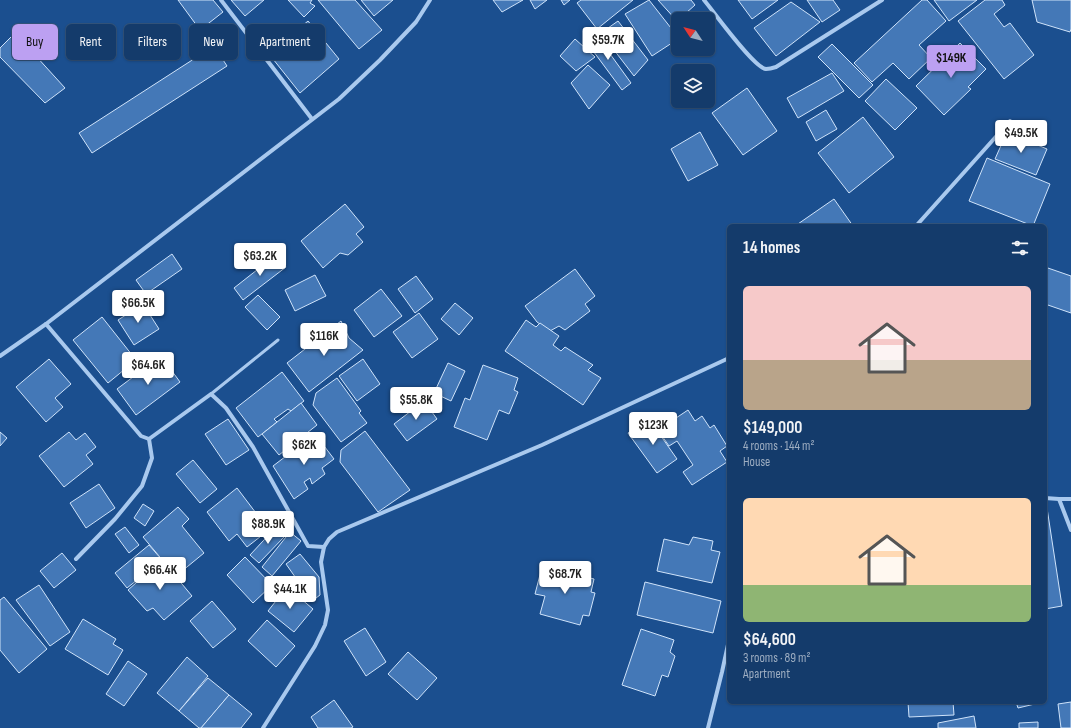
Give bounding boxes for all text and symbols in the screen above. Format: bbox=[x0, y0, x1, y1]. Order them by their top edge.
north arrow bbox=[671, 12, 715, 56]
map controls bbox=[671, 12, 715, 108]
chip: Buy bbox=[12, 24, 58, 60]
chip: Rent bbox=[66, 24, 116, 60]
chip: Filters bbox=[124, 24, 181, 60]
chip: New bbox=[189, 24, 238, 60]
chip: Apartment bbox=[246, 24, 325, 60]
pin: $59.7K bbox=[575, 27, 641, 61]
text: $59.7K bbox=[592, 32, 624, 48]
pin: $149K bbox=[923, 45, 979, 79]
text: $149K bbox=[936, 50, 966, 66]
button: layers bbox=[671, 64, 715, 108]
pin: $49.5K bbox=[988, 120, 1054, 154]
text: $49.5K bbox=[1004, 125, 1038, 141]
icon: filters bbox=[1009, 237, 1031, 259]
text: 14 homes bbox=[743, 238, 800, 258]
pin: $63.2K bbox=[227, 243, 293, 277]
text: $63.2K bbox=[243, 248, 277, 264]
pin: $66.5K bbox=[105, 290, 171, 324]
text: $66.5K bbox=[121, 295, 155, 311]
icon: home bbox=[851, 312, 923, 384]
pin: $116K bbox=[296, 323, 352, 357]
text: $116K bbox=[309, 328, 339, 344]
pin: $64.6K bbox=[115, 352, 181, 386]
text: $64.6K bbox=[131, 357, 165, 373]
pin: $55.8K bbox=[383, 387, 449, 421]
text: $55.8K bbox=[399, 392, 433, 408]
pin: $123K bbox=[625, 412, 681, 446]
text: $123K bbox=[638, 417, 668, 433]
text: $149,000 bbox=[743, 418, 802, 438]
pin: $62K bbox=[280, 432, 328, 466]
text: $62K bbox=[292, 437, 316, 453]
text: 4 rooms · 144 m² bbox=[743, 438, 814, 454]
text: House bbox=[743, 454, 770, 470]
pin: $88.9K bbox=[235, 511, 301, 545]
text: $88.9K bbox=[251, 516, 285, 532]
icon: home bbox=[851, 524, 923, 596]
pin: $66.4K bbox=[127, 557, 193, 591]
pin: $68.7K bbox=[532, 561, 598, 595]
text: $66.4K bbox=[143, 562, 177, 578]
text: $68.7K bbox=[548, 566, 582, 582]
pin: $44.1K bbox=[257, 576, 323, 610]
text: $44.1K bbox=[273, 581, 307, 597]
text: $64,600 bbox=[743, 630, 796, 650]
text: 3 rooms · 89 m² bbox=[743, 650, 810, 666]
text: Apartment bbox=[743, 666, 790, 682]

